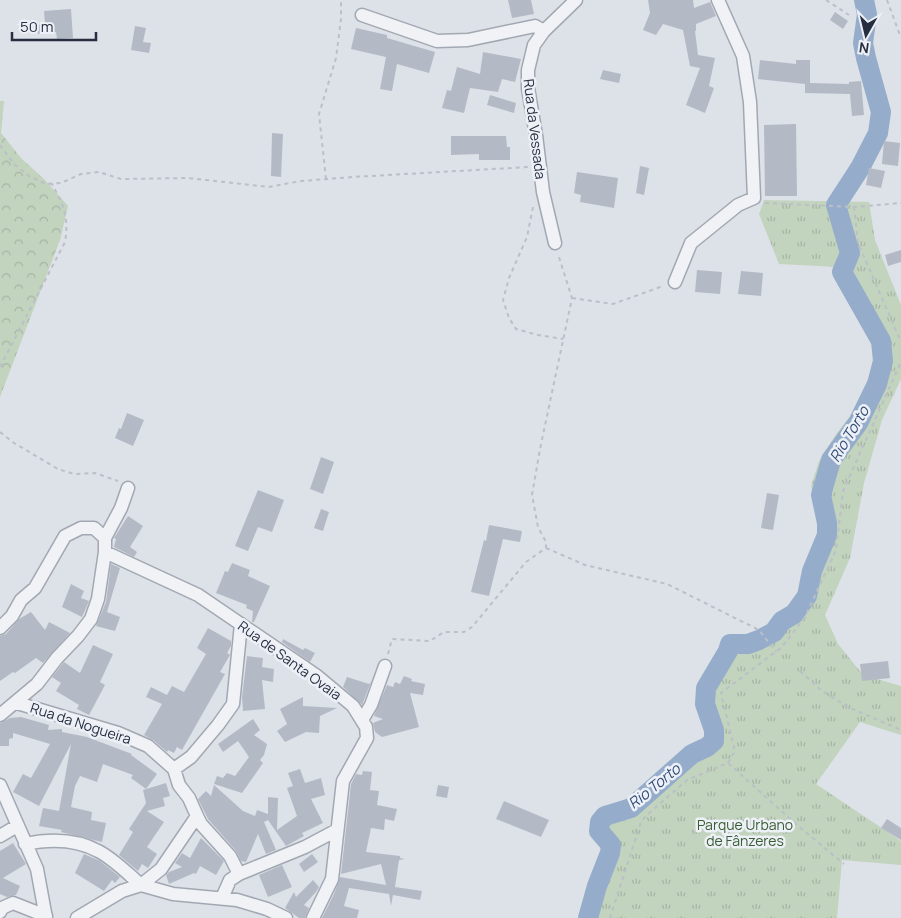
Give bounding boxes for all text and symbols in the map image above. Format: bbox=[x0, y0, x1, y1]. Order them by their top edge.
scale bar bbox=[12, 10, 96, 42]
north arrow bbox=[841, 10, 891, 60]
text: 50 m bbox=[20, 16, 54, 37]
text: N bbox=[858, 38, 870, 58]
street label: Rua da Vessada bbox=[519, 78, 551, 180]
water label: Rio Torto bbox=[824, 401, 874, 466]
street label: Rua de Santa Ovaia bbox=[234, 616, 346, 704]
street label: Rua da Nogueira bbox=[28, 698, 134, 748]
water label: Rio Torto bbox=[624, 758, 685, 813]
park label: Parque Urbano de Fânzeres bbox=[697, 815, 793, 850]

